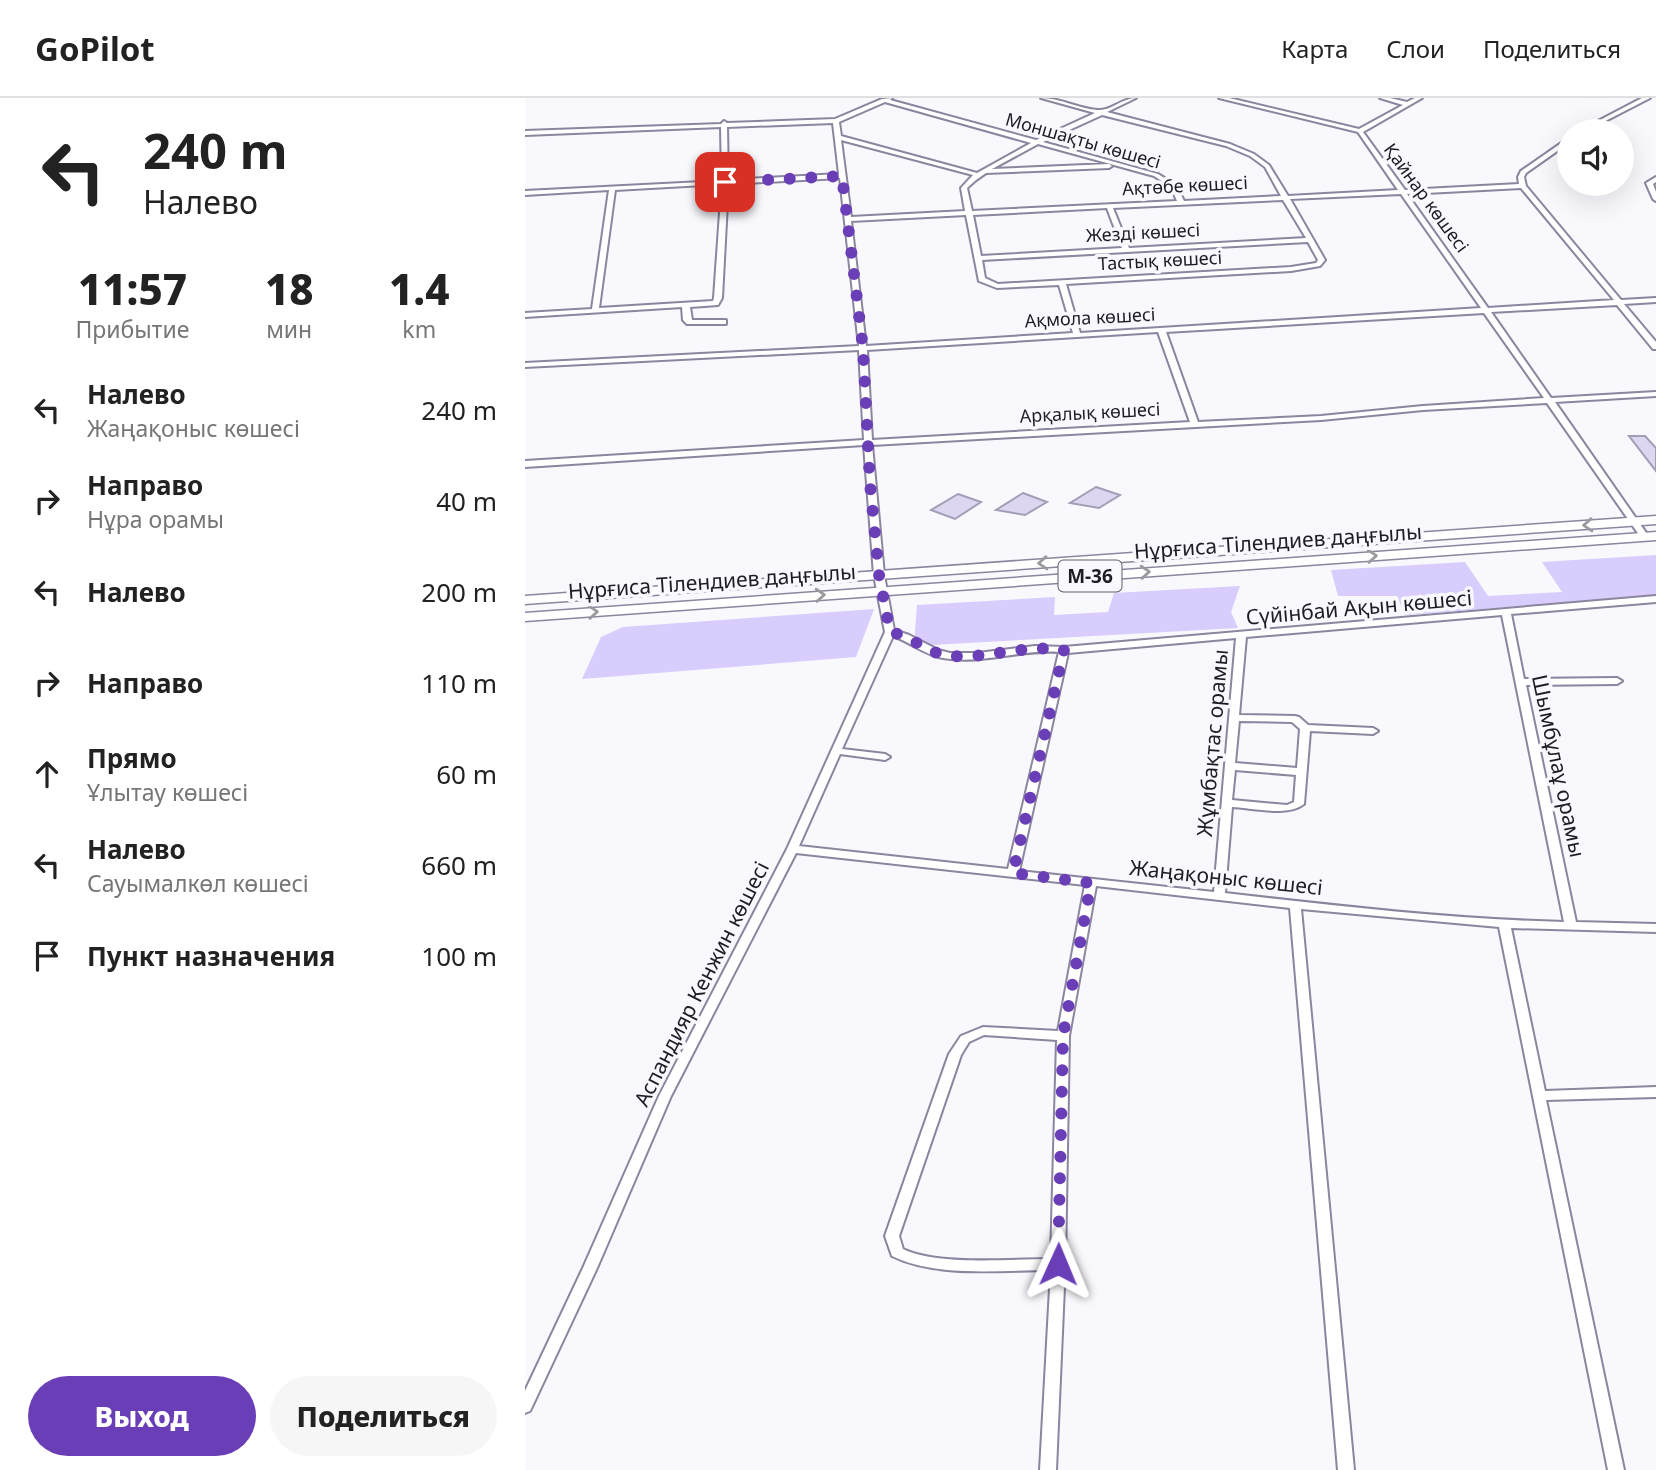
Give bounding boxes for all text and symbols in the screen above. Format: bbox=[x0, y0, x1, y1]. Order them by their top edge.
text: GoPilot bbox=[35, 26, 155, 71]
text: Карта bbox=[1281, 32, 1348, 65]
text: Слои bbox=[1386, 32, 1445, 65]
text: Поделиться bbox=[1483, 32, 1621, 65]
street label: Моншақты көшесі bbox=[1003, 106, 1164, 174]
text: 240 m bbox=[143, 117, 288, 183]
map controls bbox=[1557, 119, 1634, 196]
button: sound bbox=[1557, 119, 1634, 196]
icon: left bbox=[28, 126, 119, 217]
street label: Қайнар көшесі bbox=[1379, 138, 1475, 257]
pin bbox=[695, 152, 755, 212]
icon: arrive bbox=[706, 163, 744, 201]
street label: Ақтөбе көшесі bbox=[1122, 170, 1248, 200]
text: Налево bbox=[143, 180, 258, 223]
street label: Жезді көшесі bbox=[1085, 217, 1201, 247]
street label: Тастық көшесі bbox=[1097, 245, 1223, 275]
text: 11:57 bbox=[78, 260, 187, 317]
text: 18 bbox=[265, 260, 314, 317]
text: 1.4 bbox=[389, 260, 450, 317]
street label: Ақмола көшесі bbox=[1024, 302, 1156, 332]
text: Прибытие bbox=[75, 313, 189, 345]
text: мин bbox=[266, 313, 312, 345]
text: km bbox=[402, 313, 436, 345]
text: Налево bbox=[87, 376, 186, 412]
icon: left bbox=[28, 391, 66, 429]
text: 240 m bbox=[421, 392, 497, 428]
street label: Арқалық көшесі bbox=[1019, 396, 1161, 428]
text: Жаңақоныс көшесі bbox=[87, 412, 300, 444]
text: Направо bbox=[87, 467, 203, 503]
icon: right bbox=[28, 482, 66, 520]
text: 40 m bbox=[436, 483, 497, 519]
text: Нұра орамы bbox=[87, 503, 224, 535]
street label: Нұрғиса Тілендиев даңғылы bbox=[1133, 517, 1423, 565]
one-way arrow bbox=[1582, 517, 1593, 532]
one-way arrow bbox=[1366, 549, 1377, 564]
one-way arrow bbox=[1037, 555, 1048, 570]
street label: Нұрғиса Тілендиев даңғылы bbox=[567, 557, 857, 605]
road number: M-36 bbox=[1059, 561, 1121, 592]
one-way arrow bbox=[1139, 565, 1150, 580]
icon: left bbox=[28, 573, 66, 611]
text: Налево bbox=[87, 574, 186, 610]
text: 200 m bbox=[421, 574, 497, 610]
street label: Сүйінбай Ақын көшесі bbox=[1245, 583, 1473, 631]
one-way arrow bbox=[815, 588, 826, 603]
one-way arrow bbox=[588, 605, 599, 620]
street label: Жұмбақтас орамы bbox=[1190, 648, 1234, 838]
icon: right bbox=[28, 664, 66, 702]
text: Направо bbox=[87, 665, 203, 701]
text: 110 m bbox=[421, 665, 497, 701]
street label: Шымбұлаұ орамы bbox=[1526, 672, 1592, 860]
text: Прямо bbox=[87, 740, 177, 776]
icon: ahead bbox=[28, 755, 66, 793]
text: 60 m bbox=[436, 756, 497, 792]
text: Ұлытау көшесі bbox=[87, 776, 248, 808]
text: Налево bbox=[87, 831, 186, 867]
icon: left bbox=[28, 846, 66, 884]
text: 660 m bbox=[421, 847, 497, 883]
street label: Жаңақоныс көшесі bbox=[1128, 853, 1324, 901]
street label: Аспандияр Кенжин көшесі bbox=[627, 856, 775, 1111]
text: Сауымалкөл көшесі bbox=[87, 867, 309, 899]
icon: arrive bbox=[28, 937, 66, 975]
text: Пункт назначения bbox=[87, 938, 335, 974]
text: 100 m bbox=[421, 938, 497, 974]
position arrow bbox=[1021, 1227, 1095, 1301]
button: Выход bbox=[28, 1376, 256, 1456]
button: Поделиться bbox=[270, 1376, 497, 1456]

